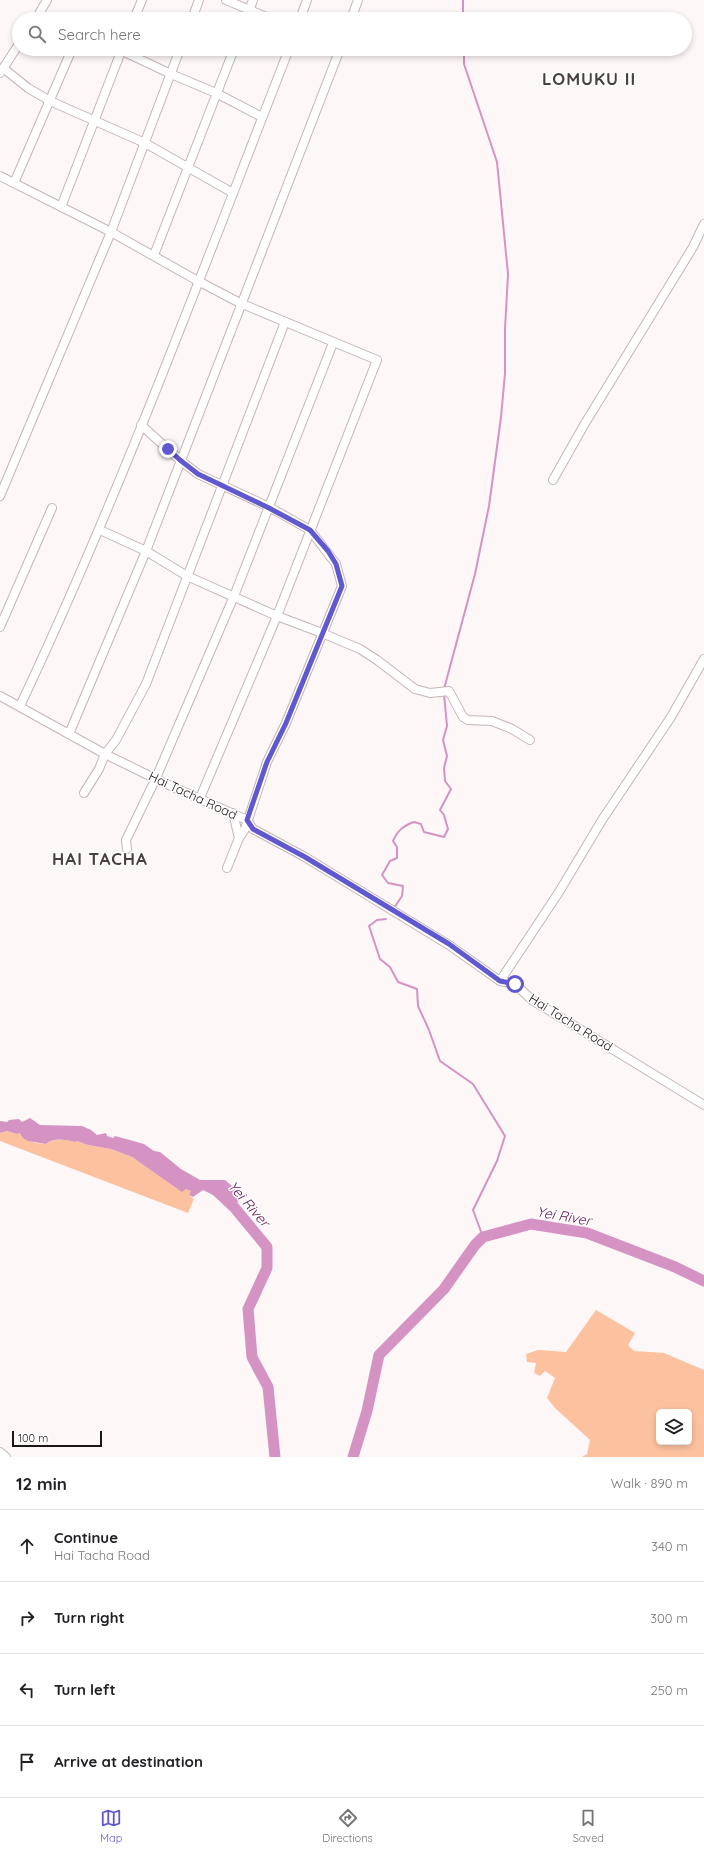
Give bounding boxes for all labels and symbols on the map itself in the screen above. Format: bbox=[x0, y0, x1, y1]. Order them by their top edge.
district label: LOMUKU II bbox=[542, 68, 636, 89]
route end bbox=[159, 440, 177, 458]
street label: Hai Tacha Road bbox=[146, 768, 240, 822]
district label: HAI TACHA bbox=[52, 848, 148, 869]
route start bbox=[506, 975, 524, 993]
street label: Hai Tacha Road bbox=[526, 990, 616, 1054]
water label: Yei River bbox=[224, 1177, 275, 1232]
water label: Yei River bbox=[535, 1202, 594, 1230]
scale bar bbox=[12, 1429, 102, 1448]

